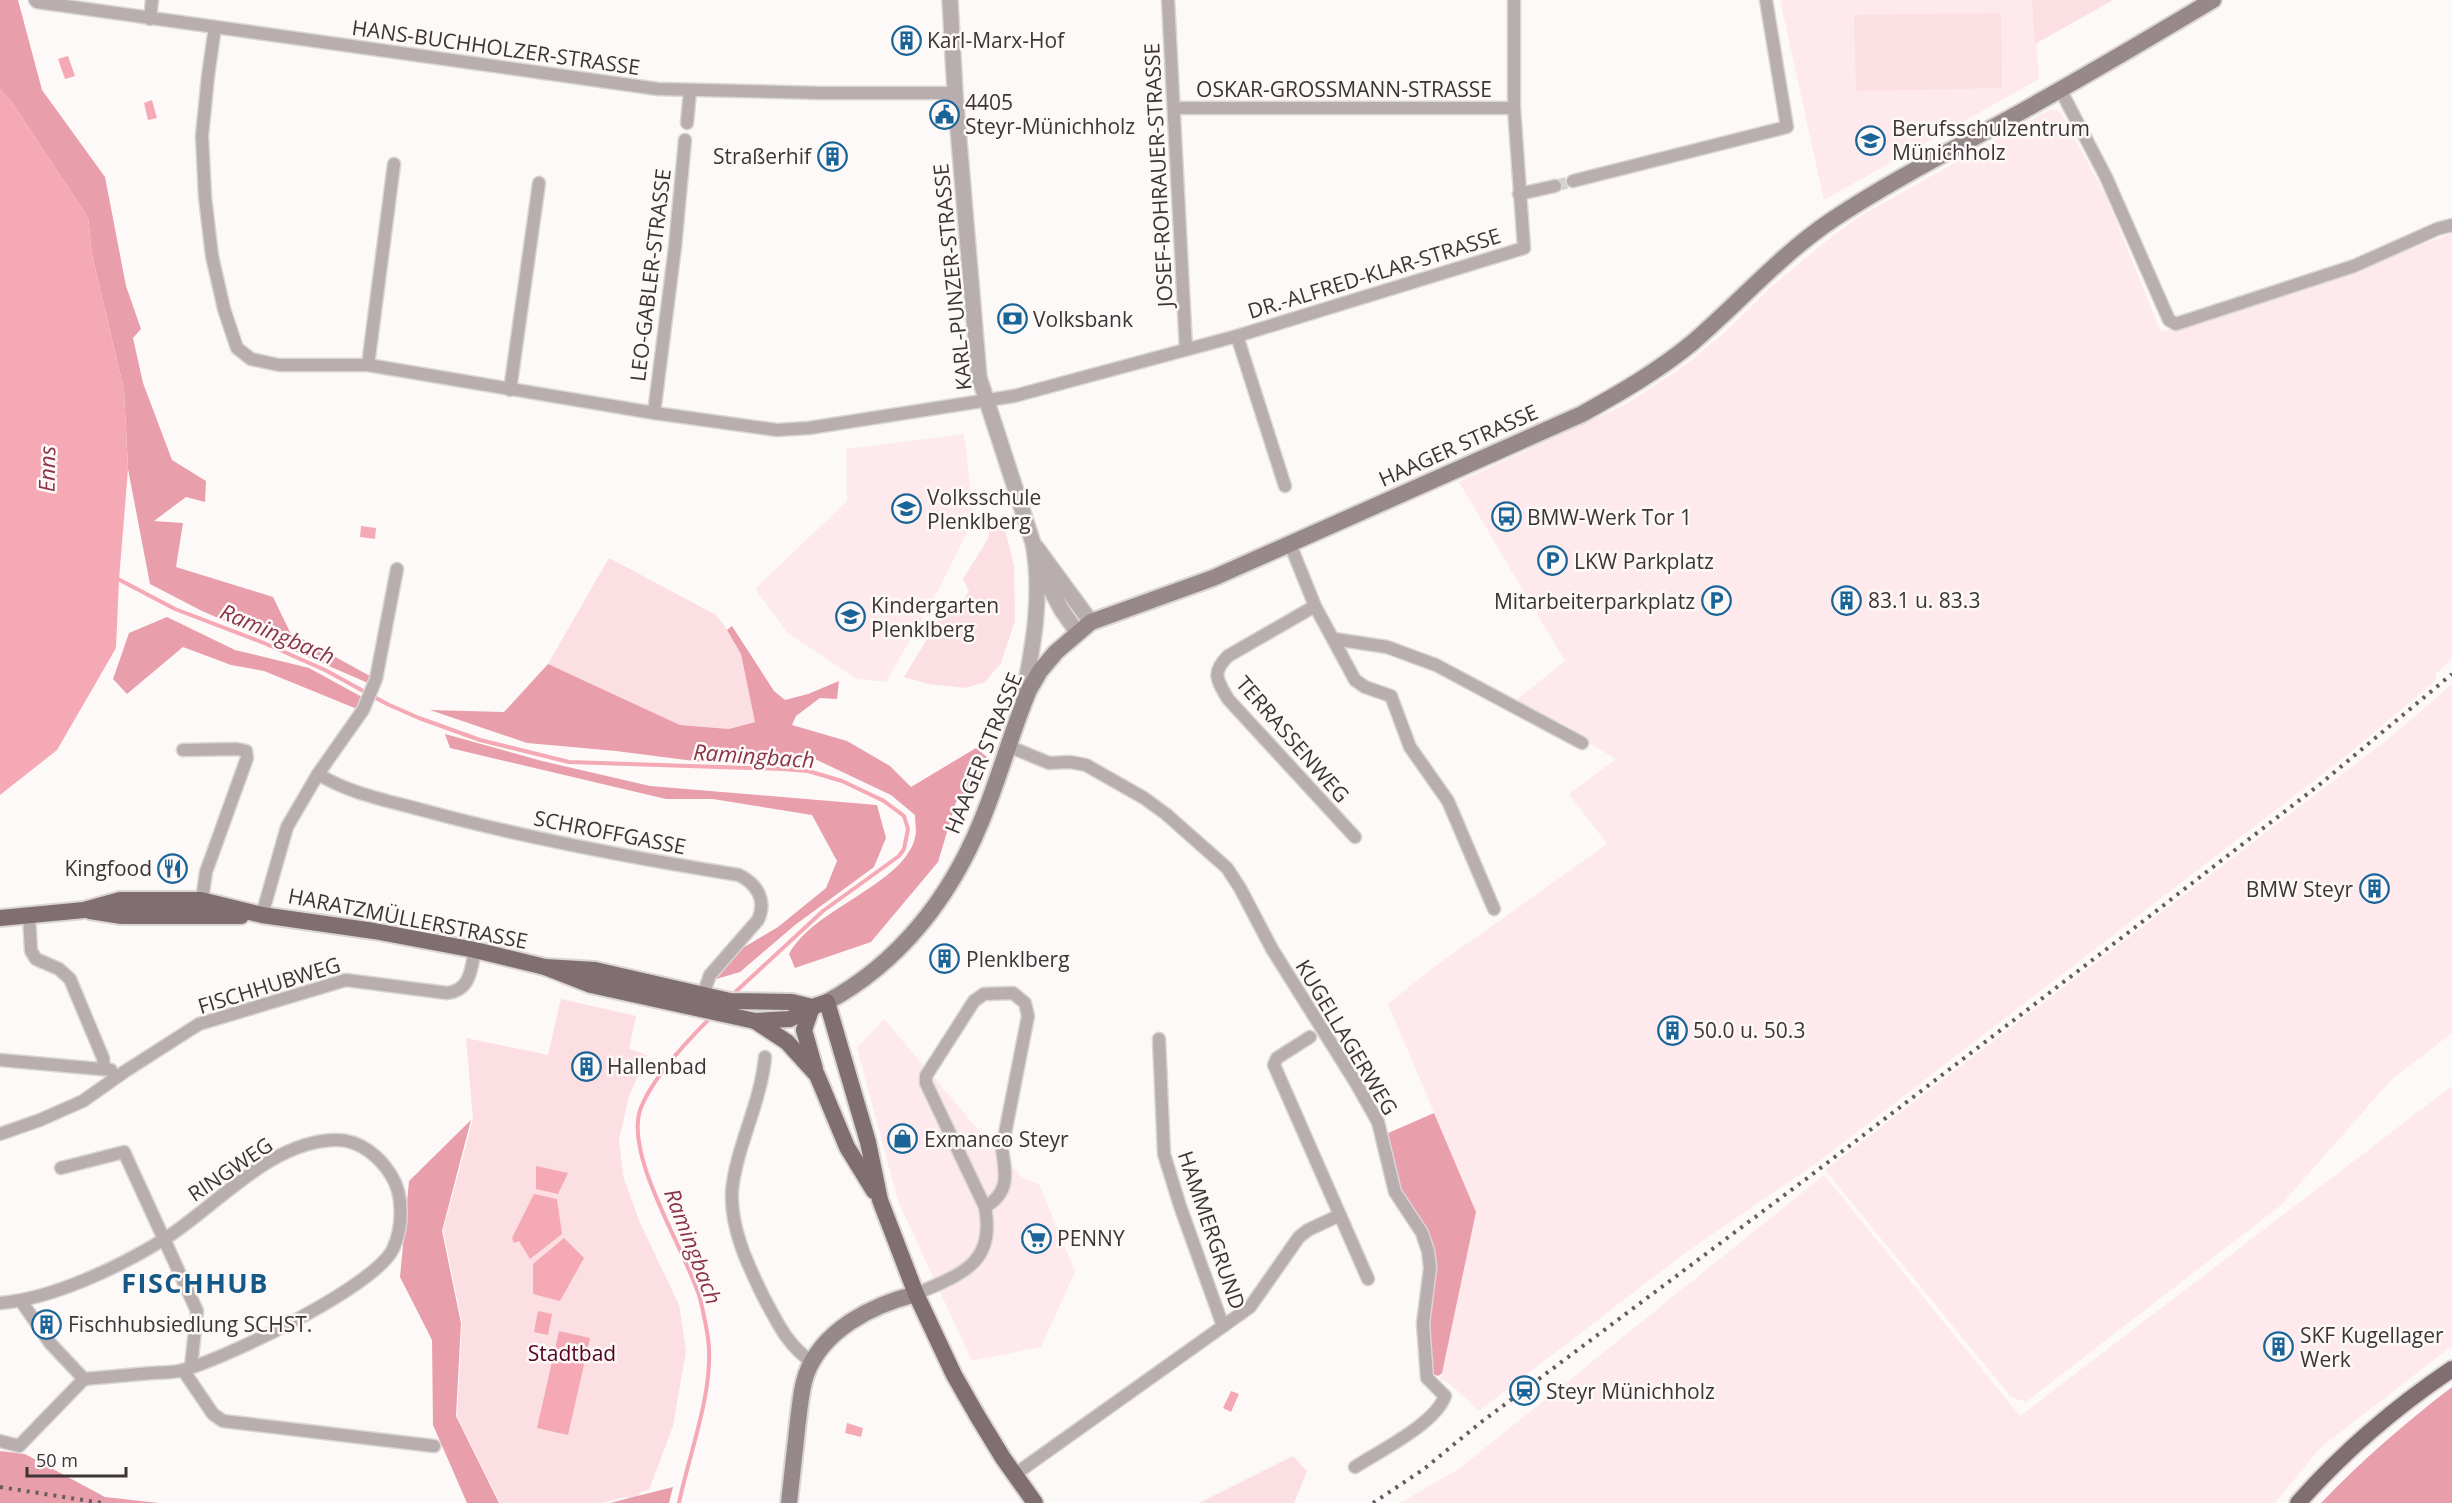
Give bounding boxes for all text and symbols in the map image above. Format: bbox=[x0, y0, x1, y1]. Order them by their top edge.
street label: HANS-BUCHHOLZER-STRASSE bbox=[350, 13, 642, 81]
building icon: Karl-Marx-Hof bbox=[890, 24, 922, 56]
place label: Karl-Marx-Hof bbox=[927, 26, 1066, 54]
street label: JOSEF-ROHRAUER-STRASSE bbox=[1137, 42, 1179, 310]
street label: OSKAR-GROSSMANN-STRASSE bbox=[1196, 75, 1492, 103]
place label: 4405 Steyr-Münichholz bbox=[965, 88, 1135, 140]
public building icon: 4405 Steyr-Münichholz bbox=[928, 98, 960, 130]
place label: Berufsschulzentrum Münichholz bbox=[1892, 114, 2090, 166]
school or university icon: Berufsschulzentrum Münichholz bbox=[1855, 124, 1887, 156]
building icon: Straßerhif bbox=[816, 140, 848, 172]
place label: Straßerhif bbox=[713, 142, 813, 170]
street label: KARL-PUNZER-STRASSE bbox=[926, 162, 978, 392]
street label: LEO-GABLER-STRASSE bbox=[623, 167, 677, 383]
street label: DR.-ALFRED-KLAR-STRASSE bbox=[1244, 221, 1504, 325]
bank icon: Volksbank bbox=[996, 303, 1028, 335]
place label: Volksbank bbox=[1033, 305, 1133, 333]
street label: HAAGER STRASSE bbox=[1374, 397, 1542, 493]
water label: Enns bbox=[31, 445, 61, 492]
place label: Volksschule Plenklberg bbox=[927, 483, 1041, 535]
school or university icon: Volksschule Plenklberg bbox=[890, 493, 922, 525]
bus stop icon: BMW-Werk Tor 1 bbox=[1490, 501, 1522, 533]
place label: BMW-Werk Tor 1 bbox=[1527, 503, 1692, 531]
parking icon: LKW Parkplatz bbox=[1537, 545, 1569, 577]
place label: LKW Parkplatz bbox=[1574, 547, 1714, 575]
building icon: 83.1 u. 83.3 bbox=[1831, 584, 1863, 616]
parking icon: Mitarbeiterparkplatz bbox=[1700, 585, 1732, 617]
place label: 83.1 u. 83.3 bbox=[1868, 586, 1980, 614]
place label: Mitarbeiterparkplatz bbox=[1494, 587, 1695, 615]
place label: Kindergarten Plenklberg bbox=[871, 591, 999, 643]
water label: Ramingbach bbox=[216, 595, 340, 671]
school or university icon: Kindergarten Plenklberg bbox=[834, 601, 866, 633]
street label: HAAGER STRASSE bbox=[938, 668, 1028, 838]
street label: TERRASSENWEG bbox=[1230, 670, 1356, 808]
water label: Ramingbach bbox=[692, 736, 816, 774]
street label: SCHROFFGASSE bbox=[532, 804, 688, 860]
restaurant icon: Kingfood bbox=[157, 852, 189, 884]
place label: Kingfood bbox=[64, 854, 152, 882]
building icon: BMW Steyr bbox=[2358, 873, 2390, 905]
place label: BMW Steyr bbox=[2246, 875, 2353, 903]
street label: HARATZMÜLLERSTRASSE bbox=[286, 881, 530, 955]
building icon: Plenklberg bbox=[929, 943, 961, 975]
place label: Plenklberg bbox=[966, 945, 1070, 973]
street label: FISCHHUBWEG bbox=[194, 950, 344, 1020]
street label: KUGELLAGERWEG bbox=[1290, 954, 1404, 1120]
building icon: 50.0 u. 50.3 bbox=[1656, 1014, 1688, 1046]
place label: 50.0 u. 50.3 bbox=[1693, 1016, 1805, 1044]
building icon: Hallenbad bbox=[570, 1050, 602, 1082]
place label: Hallenbad bbox=[607, 1052, 707, 1080]
shop icon: Exmanco Steyr bbox=[887, 1123, 919, 1155]
place label: Exmanco Steyr bbox=[924, 1125, 1069, 1153]
street label: RINGWEG bbox=[182, 1130, 278, 1208]
street label: HAMMERGRUND bbox=[1172, 1147, 1252, 1313]
water label: Ramingbach bbox=[658, 1184, 730, 1308]
supermarket icon: PENNY bbox=[1020, 1222, 1052, 1254]
place label: PENNY bbox=[1057, 1224, 1125, 1252]
district label: FISCHHUB bbox=[121, 1264, 269, 1301]
building icon: Fischhubsiedlung SCHST. bbox=[31, 1308, 63, 1340]
place label: Fischhubsiedlung SCHST. bbox=[68, 1310, 312, 1338]
place label: SKF Kugellager Werk bbox=[2300, 1321, 2444, 1373]
building icon: SKF Kugellager Werk bbox=[2263, 1331, 2295, 1363]
park label: Stadtbad bbox=[528, 1339, 616, 1367]
station icon: Steyr Münichholz bbox=[1509, 1375, 1541, 1407]
place label: Steyr Münichholz bbox=[1546, 1377, 1715, 1405]
scale bar bbox=[27, 1440, 126, 1478]
text: 50 m bbox=[36, 1448, 78, 1472]

